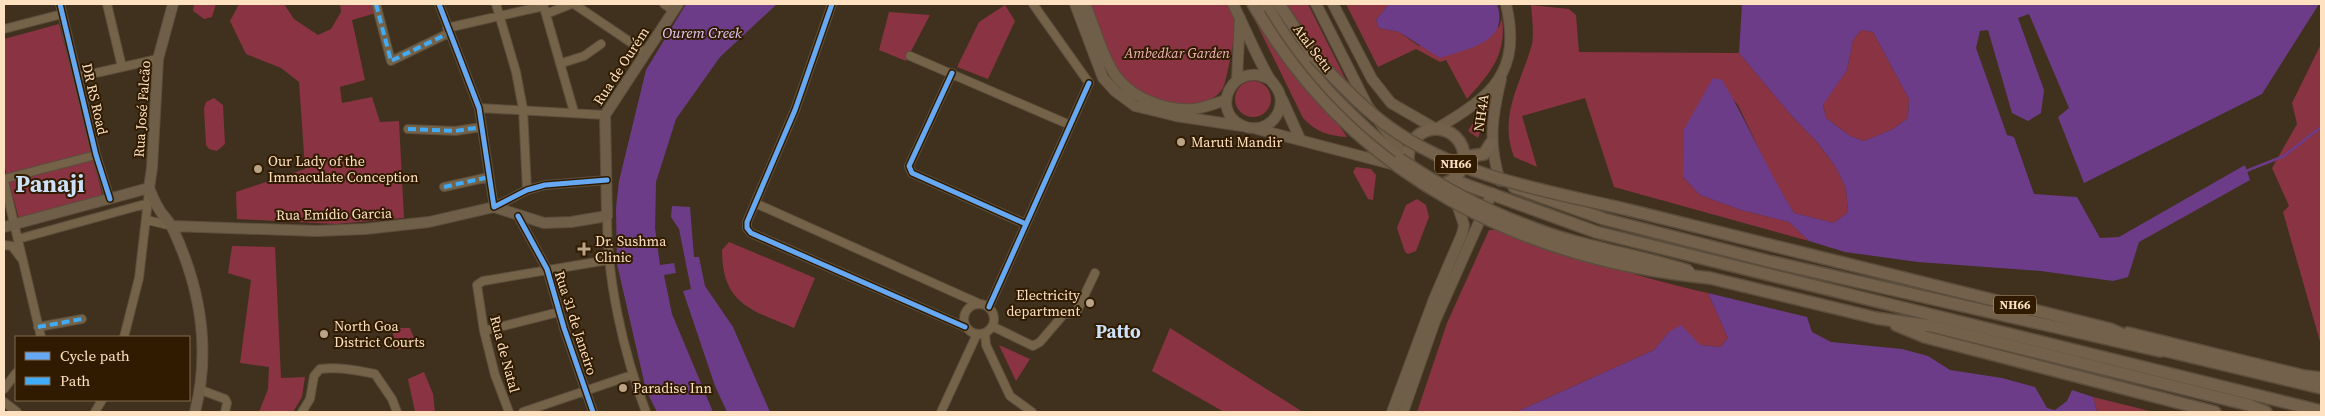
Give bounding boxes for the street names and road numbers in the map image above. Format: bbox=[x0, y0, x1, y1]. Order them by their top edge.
street label: Atal Setu bbox=[1288, 20, 1338, 76]
street label: Rua de Ourém bbox=[588, 23, 654, 109]
street label: Rua José Falcão bbox=[129, 60, 155, 158]
street label: DR RS Road bbox=[77, 61, 113, 137]
street label: NH4A bbox=[1468, 92, 1494, 133]
road number: NH66 bbox=[1435, 154, 1477, 173]
street label: Rua Emídio Garcia bbox=[276, 203, 393, 225]
street label: Rua 31 de Janeiro bbox=[550, 268, 602, 378]
road number: NH66 bbox=[1994, 296, 2036, 314]
street label: Rua de Natal bbox=[485, 313, 525, 395]

